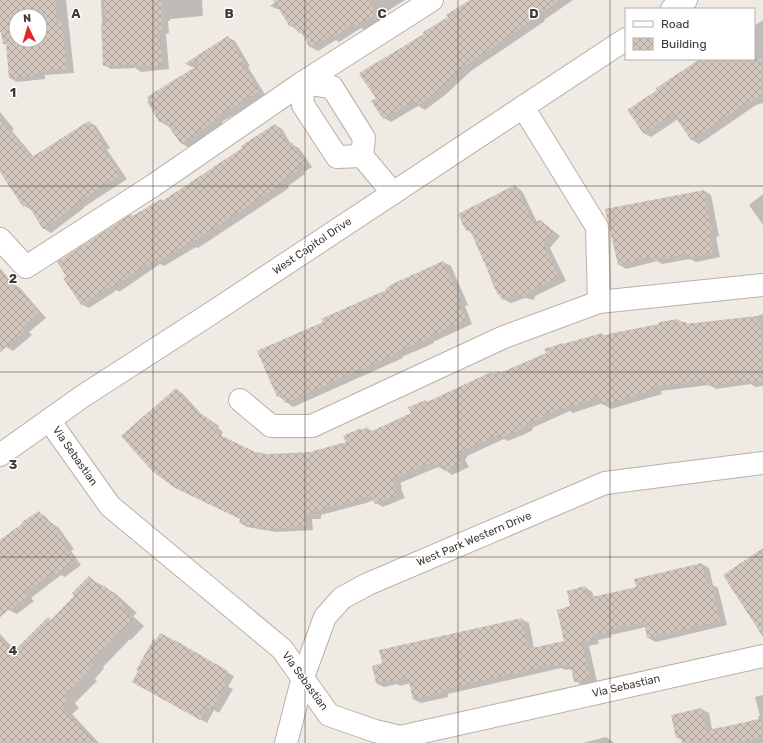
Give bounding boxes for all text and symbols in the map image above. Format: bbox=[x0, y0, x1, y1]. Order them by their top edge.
text: A bbox=[71, 6, 81, 21]
text: B bbox=[224, 6, 234, 21]
text: C bbox=[377, 6, 387, 21]
text: D bbox=[529, 6, 539, 21]
north arrow bbox=[8, 8, 48, 48]
legend bbox=[625, 8, 755, 60]
text: N bbox=[23, 12, 32, 25]
text: Road bbox=[661, 17, 689, 31]
text: Building bbox=[661, 37, 707, 51]
text: 1 bbox=[10, 85, 16, 100]
street label: West Capitol Drive bbox=[270, 215, 354, 277]
text: 2 bbox=[9, 271, 17, 286]
street label: Via Sebastian bbox=[50, 424, 100, 488]
text: 3 bbox=[9, 457, 18, 472]
street label: West Park Western Drive bbox=[415, 509, 533, 569]
text: 4 bbox=[9, 643, 18, 658]
street label: Via Sebastian bbox=[279, 649, 331, 713]
street label: Via Sebastian bbox=[591, 672, 661, 700]

